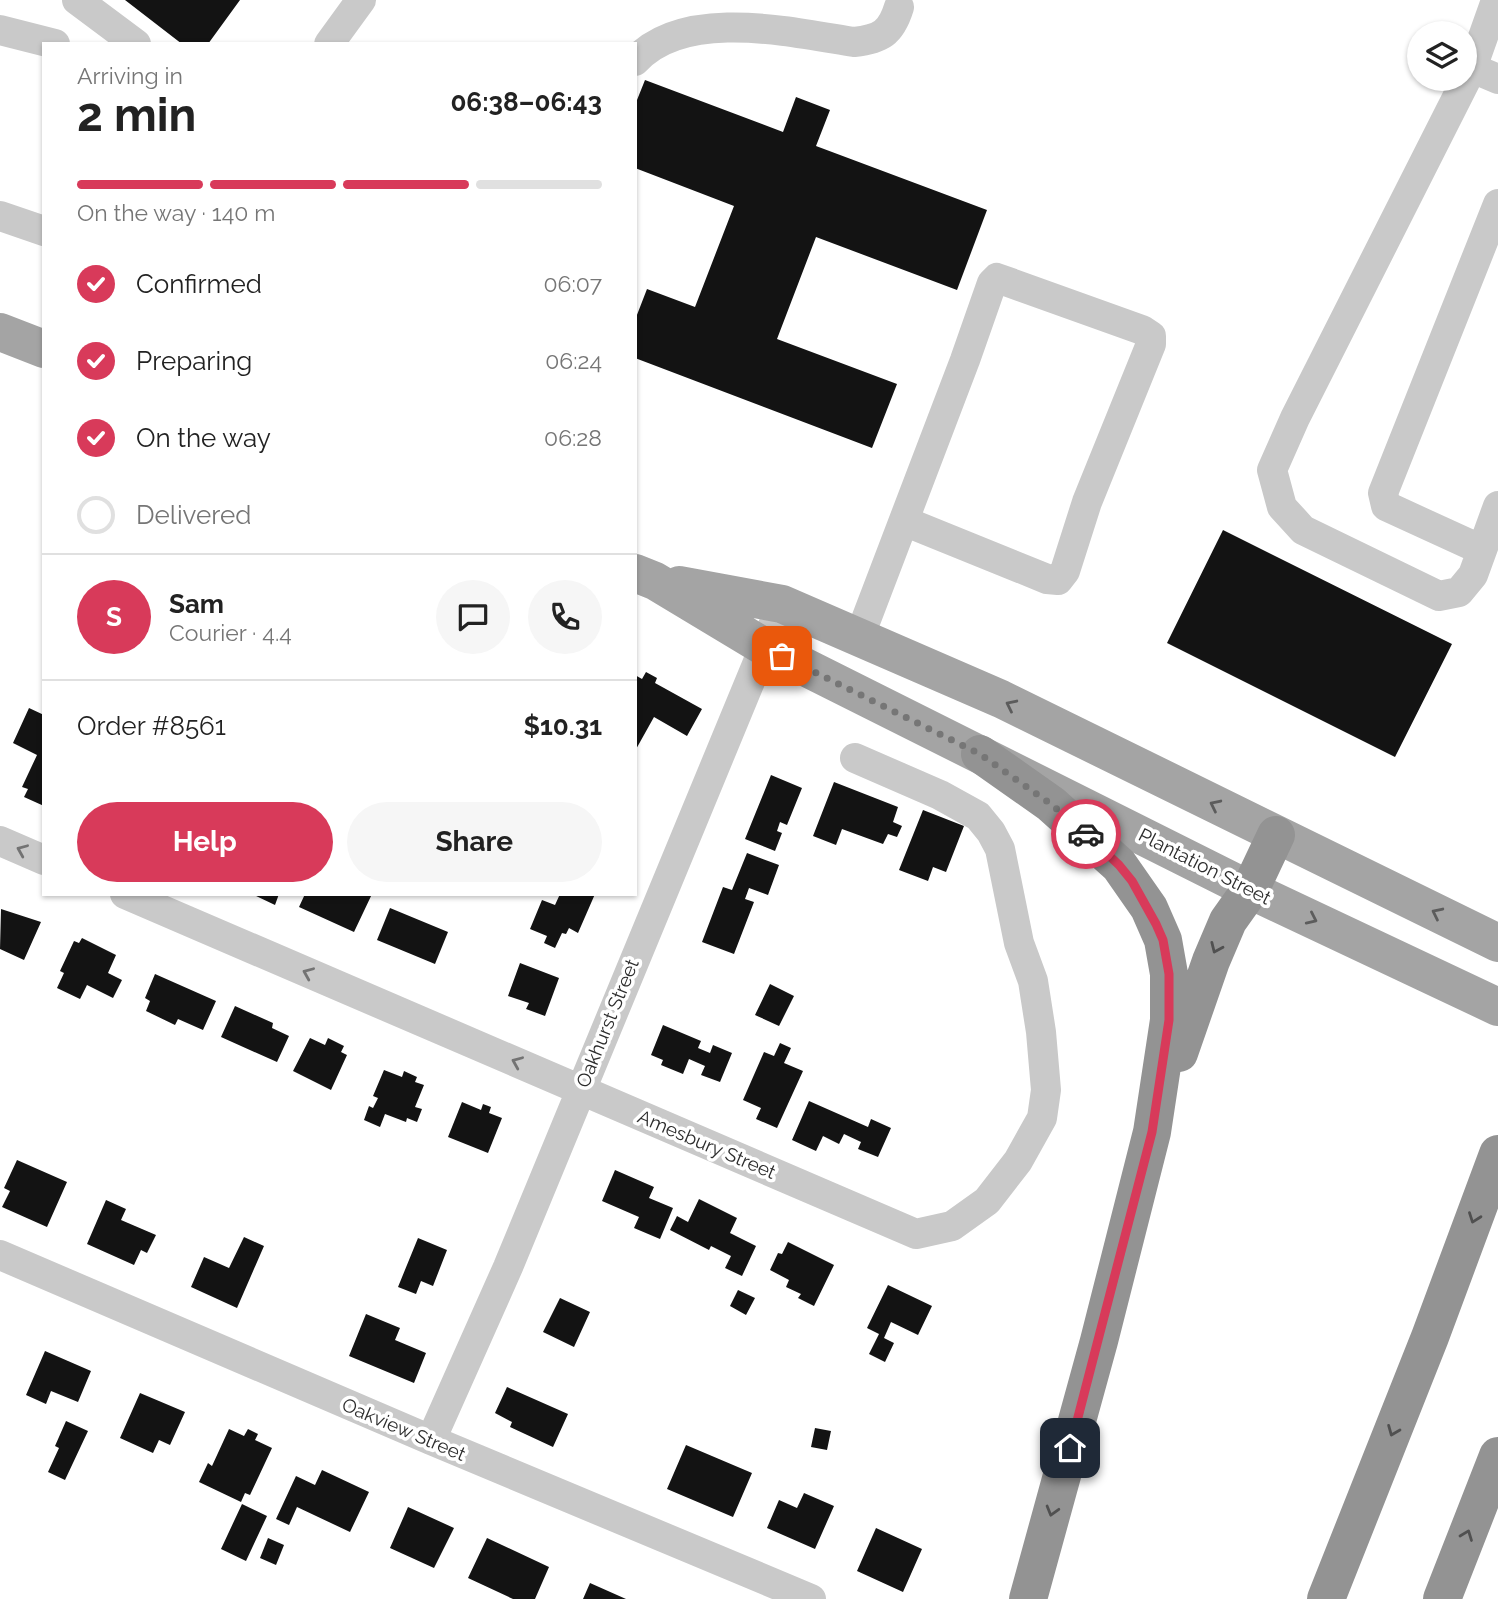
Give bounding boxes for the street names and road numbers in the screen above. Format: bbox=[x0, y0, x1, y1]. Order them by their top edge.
street label: Plantation Street bbox=[1135, 823, 1275, 909]
street label: Oakhurst Street bbox=[571, 955, 643, 1091]
street label: Amesbury Street bbox=[635, 1105, 780, 1183]
street label: Oakview Street bbox=[339, 1393, 470, 1465]

